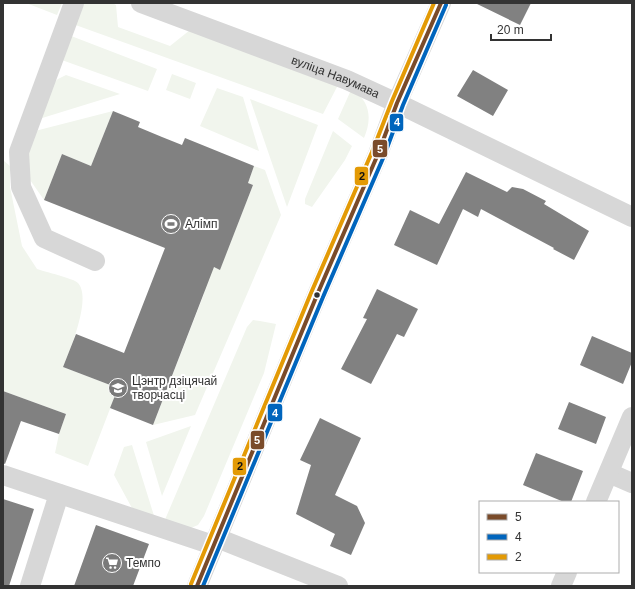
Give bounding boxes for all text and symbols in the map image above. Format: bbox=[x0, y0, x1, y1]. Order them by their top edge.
scale bar bbox=[491, 16, 551, 42]
text: 20 m bbox=[497, 23, 524, 37]
street label: вуліца Навумава bbox=[289, 53, 382, 101]
line badge: 4 bbox=[389, 113, 404, 132]
text: 4 bbox=[394, 116, 401, 128]
line badge: 5 bbox=[372, 139, 388, 158]
text: 5 bbox=[377, 143, 383, 155]
line badge: 2 bbox=[354, 166, 369, 186]
text: 2 bbox=[359, 170, 365, 182]
sports icon: Алімп bbox=[160, 213, 182, 235]
place label: Алімп bbox=[185, 217, 217, 231]
unlabelled marker bbox=[312, 290, 322, 300]
place label: Цэнтр дзіцячай творчасці bbox=[132, 374, 217, 402]
school or university icon: Цэнтр дзіцячай творчасці bbox=[107, 377, 129, 399]
line badge: 4 bbox=[267, 403, 283, 422]
text: 4 bbox=[272, 407, 279, 419]
line badge: 5 bbox=[250, 430, 265, 450]
text: 5 bbox=[254, 434, 260, 446]
line badge: 2 bbox=[232, 457, 247, 476]
text: 2 bbox=[237, 460, 243, 472]
legend bbox=[479, 501, 619, 573]
text: 5 bbox=[515, 510, 522, 524]
text: 4 bbox=[515, 530, 522, 544]
text: 2 bbox=[515, 550, 522, 564]
supermarket icon: Темпо bbox=[101, 552, 123, 574]
place label: Темпо bbox=[126, 556, 161, 570]

